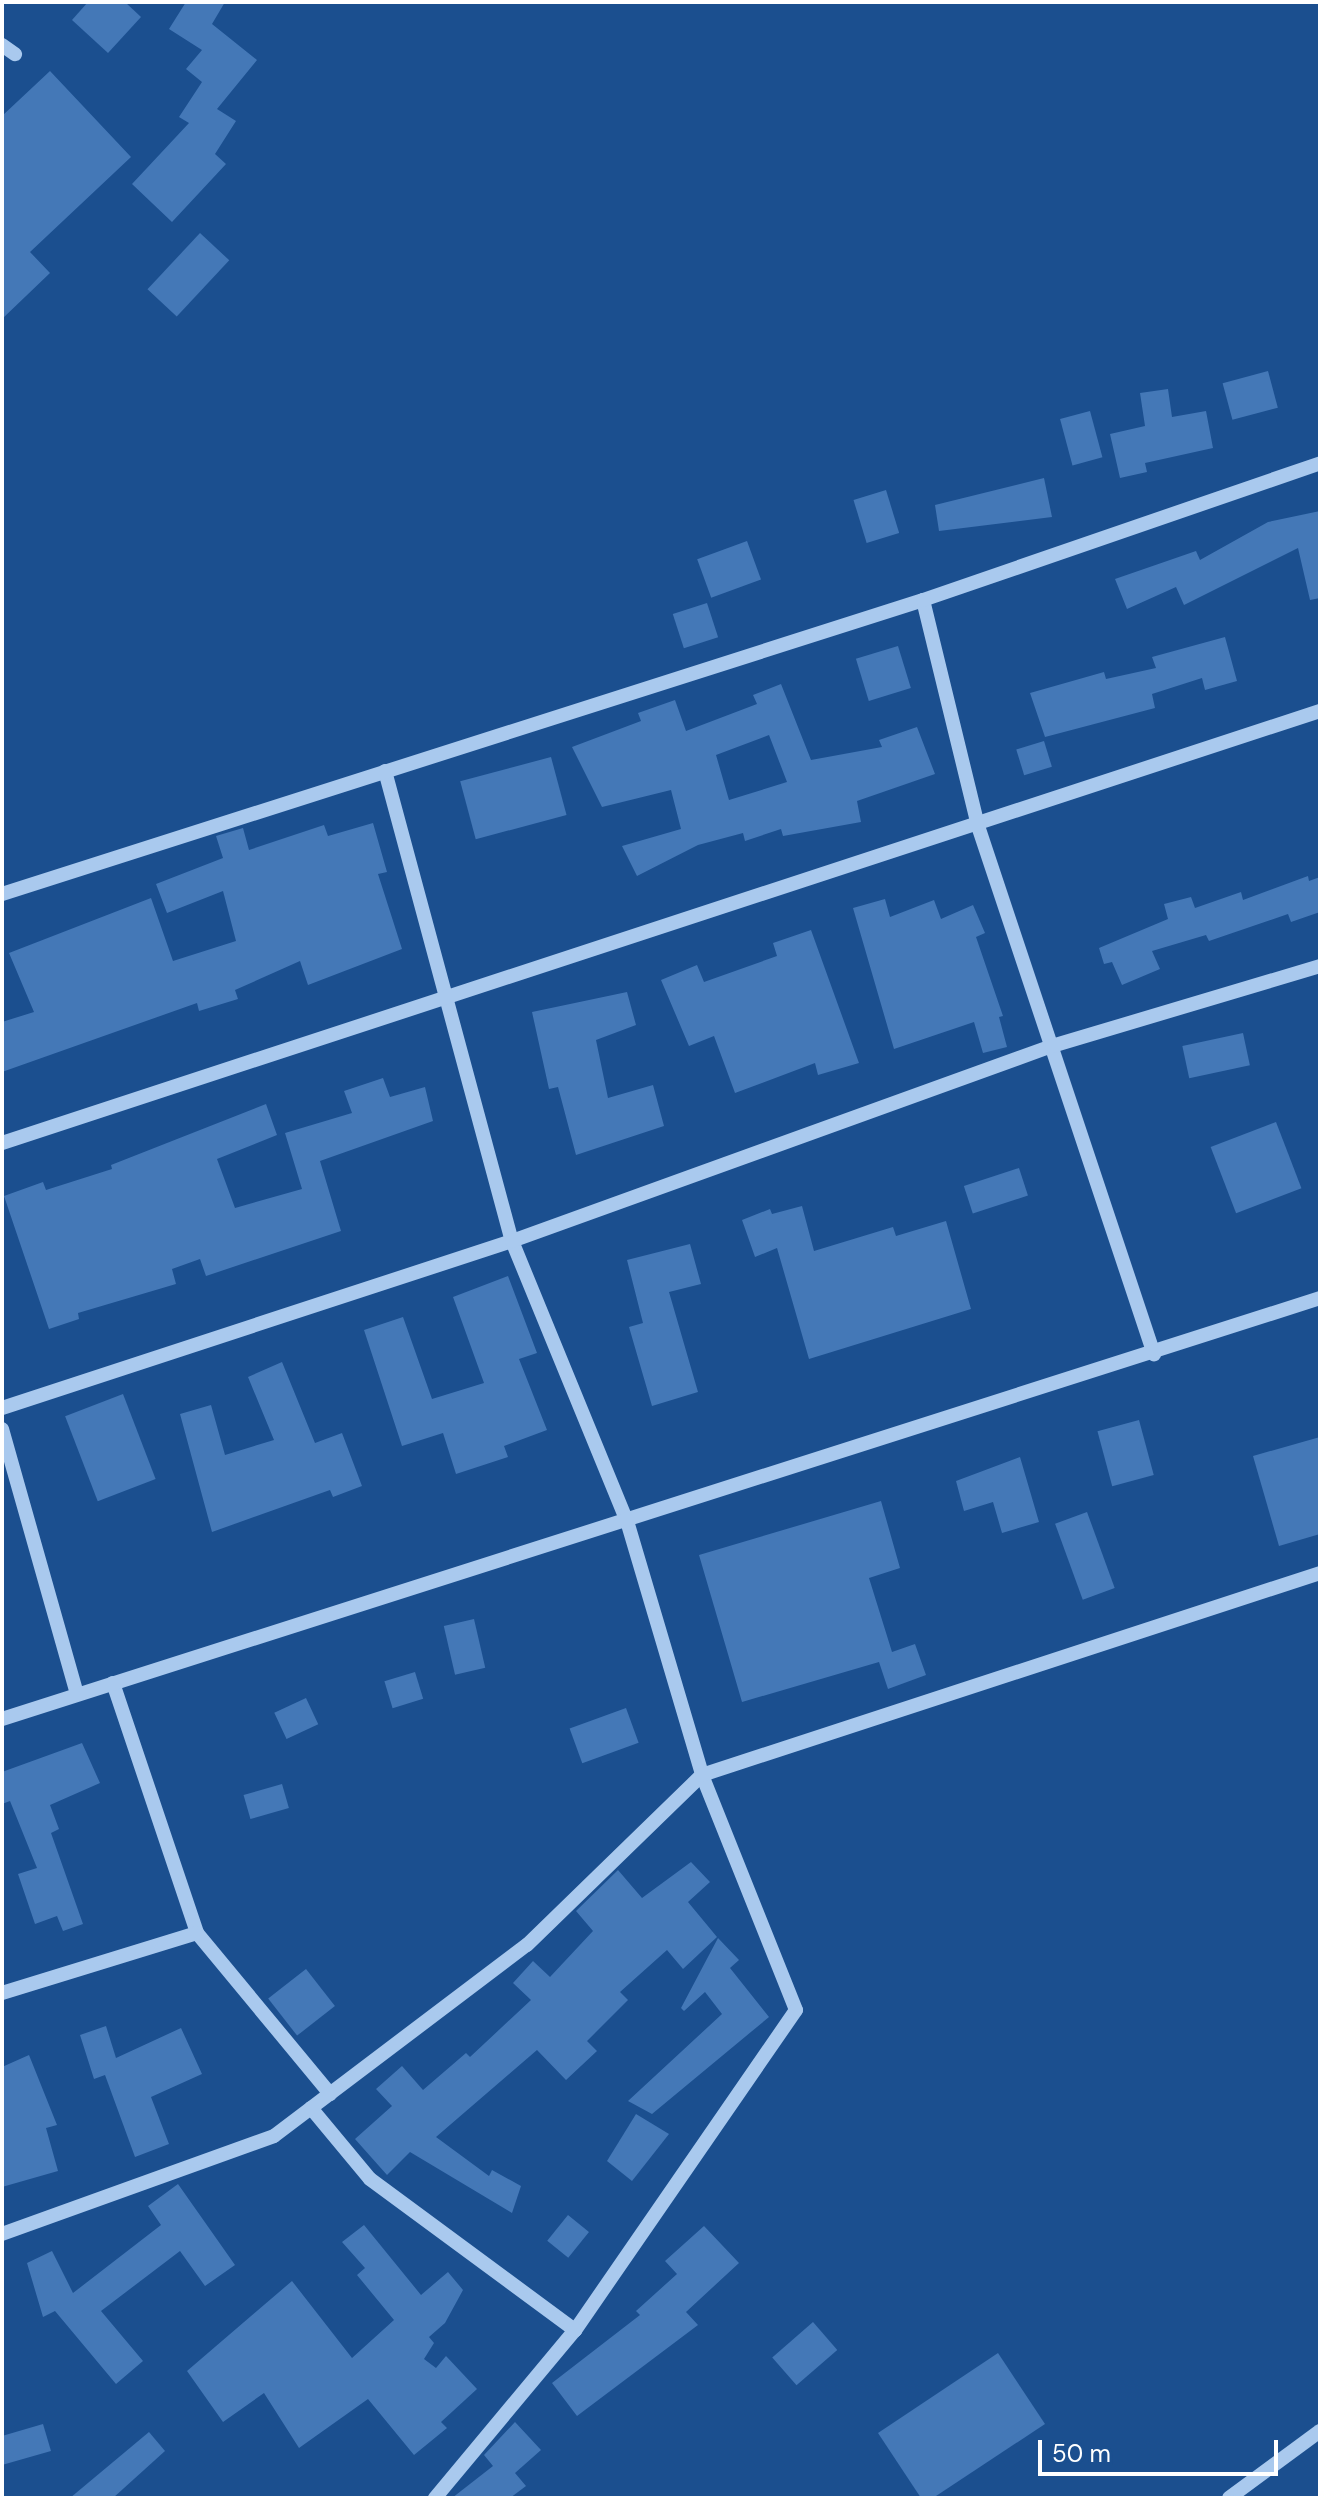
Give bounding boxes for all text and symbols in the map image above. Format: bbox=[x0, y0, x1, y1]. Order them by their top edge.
scale bar bbox=[1042, 2424, 1282, 2474]
text: 50 m bbox=[1052, 2438, 1111, 2469]

